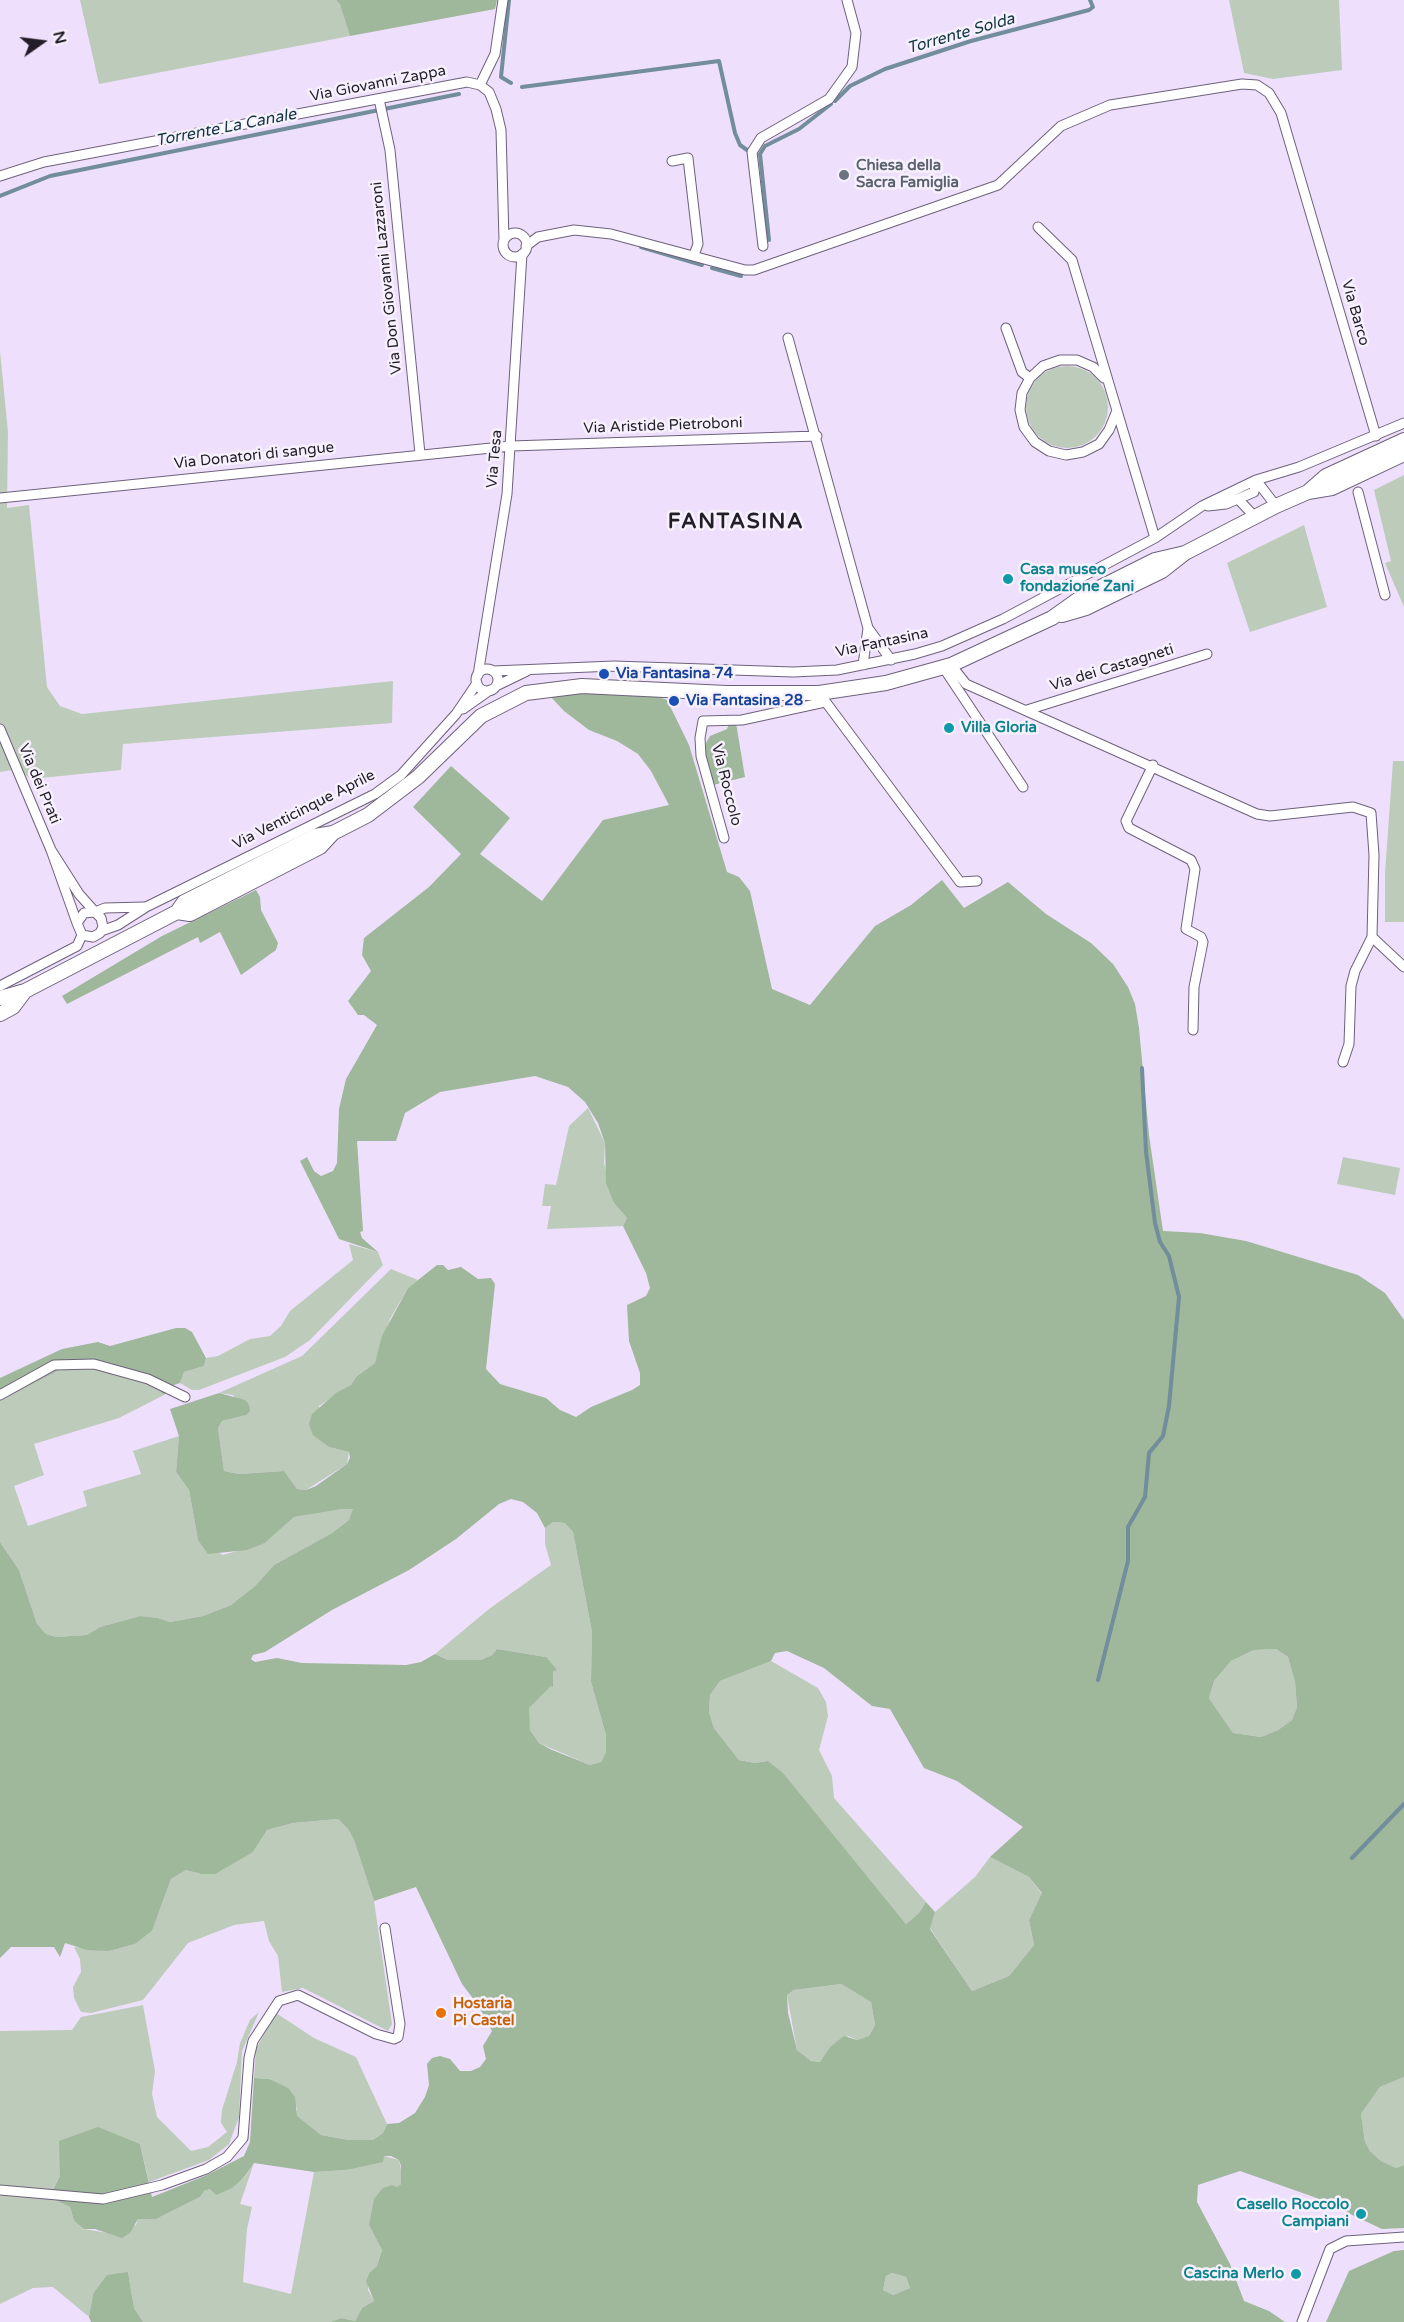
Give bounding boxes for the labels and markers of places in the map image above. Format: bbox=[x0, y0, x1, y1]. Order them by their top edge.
place label: Chiesa della Sacra Famiglia bbox=[856, 157, 959, 192]
marker: Chiesa della Sacra Famiglia bbox=[837, 168, 851, 182]
place label: Casa museo fondazione Zani bbox=[1020, 561, 1134, 596]
marker: Casa museo fondazione Zani bbox=[1001, 572, 1015, 586]
place label: Via Fantasina 74 bbox=[616, 665, 733, 683]
marker: Via Fantasina 74 bbox=[597, 667, 611, 681]
place label: Via Fantasina 28 bbox=[686, 692, 803, 710]
marker: Via Fantasina 28 bbox=[667, 694, 681, 708]
place label: Villa Gloria bbox=[961, 719, 1037, 737]
marker: Villa Gloria bbox=[942, 721, 956, 735]
place label: Hostaria Pi Castel bbox=[453, 1995, 514, 2030]
marker: Hostaria Pi Castel bbox=[434, 2006, 448, 2020]
place label: Casello Roccolo Campiani bbox=[1236, 2196, 1349, 2231]
marker: Casello Roccolo Campiani bbox=[1354, 2207, 1368, 2221]
place label: Cascina Merlo bbox=[1183, 2265, 1284, 2283]
marker: Cascina Merlo bbox=[1289, 2267, 1303, 2281]

